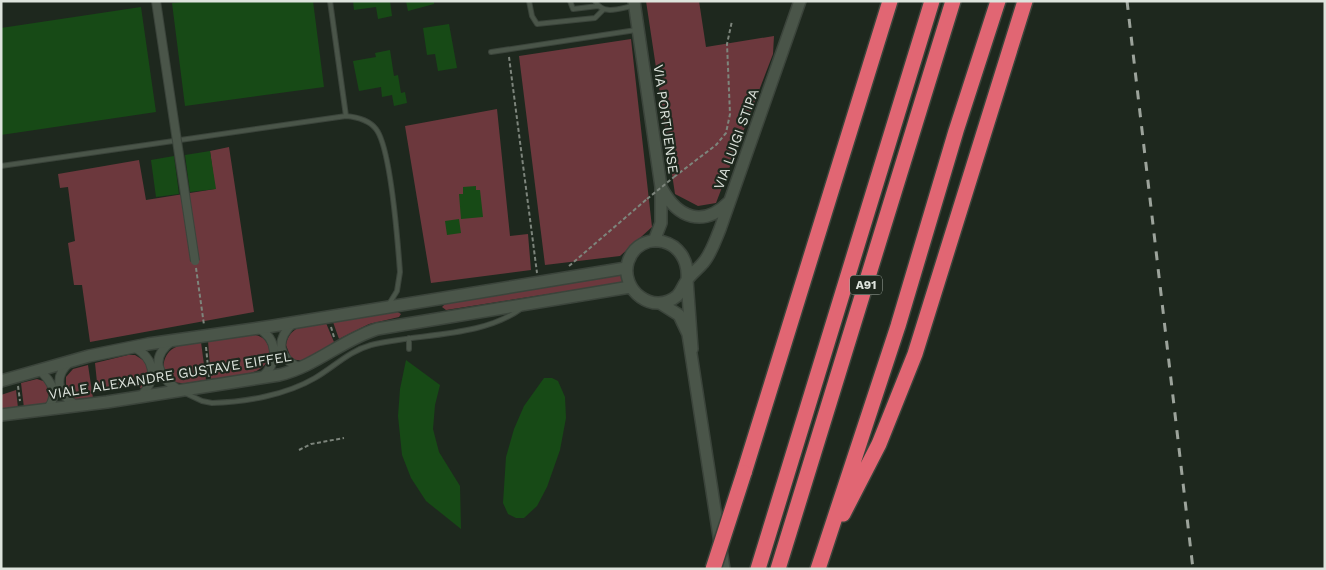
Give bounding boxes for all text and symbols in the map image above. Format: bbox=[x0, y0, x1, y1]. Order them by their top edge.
street label: VIA PORTUENSE bbox=[650, 63, 682, 175]
street label: VIA LUIGI STIPA bbox=[710, 86, 762, 192]
road number: A91 bbox=[850, 276, 882, 294]
street label: VIALE ALEXANDRE GUSTAVE EIFFEL bbox=[47, 348, 293, 402]

